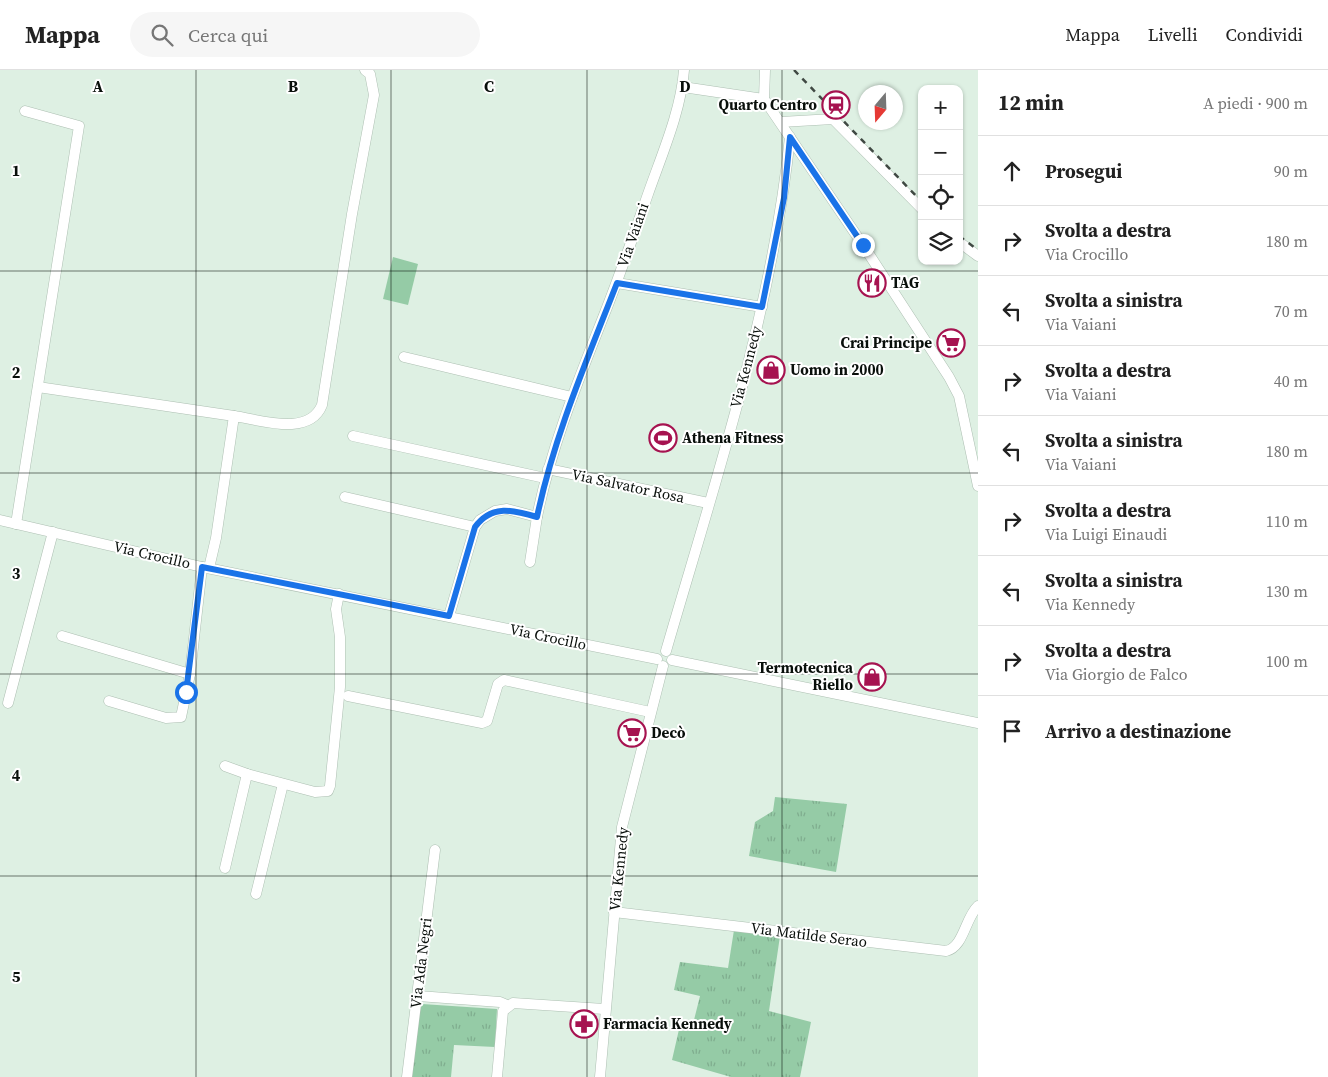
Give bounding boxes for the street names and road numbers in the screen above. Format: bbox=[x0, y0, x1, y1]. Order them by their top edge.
street label: Via Vaiani bbox=[612, 200, 653, 270]
street label: Via Kennedy bbox=[724, 323, 767, 410]
street label: Via Salvator Rosa bbox=[570, 463, 687, 508]
street label: Via Crocillo bbox=[112, 535, 193, 574]
street label: Via Crocillo bbox=[508, 618, 588, 655]
street label: Via Kennedy bbox=[604, 826, 633, 912]
street label: Via Ada Negri bbox=[405, 916, 437, 1010]
street label: Via Matilde Serao bbox=[750, 917, 868, 952]

